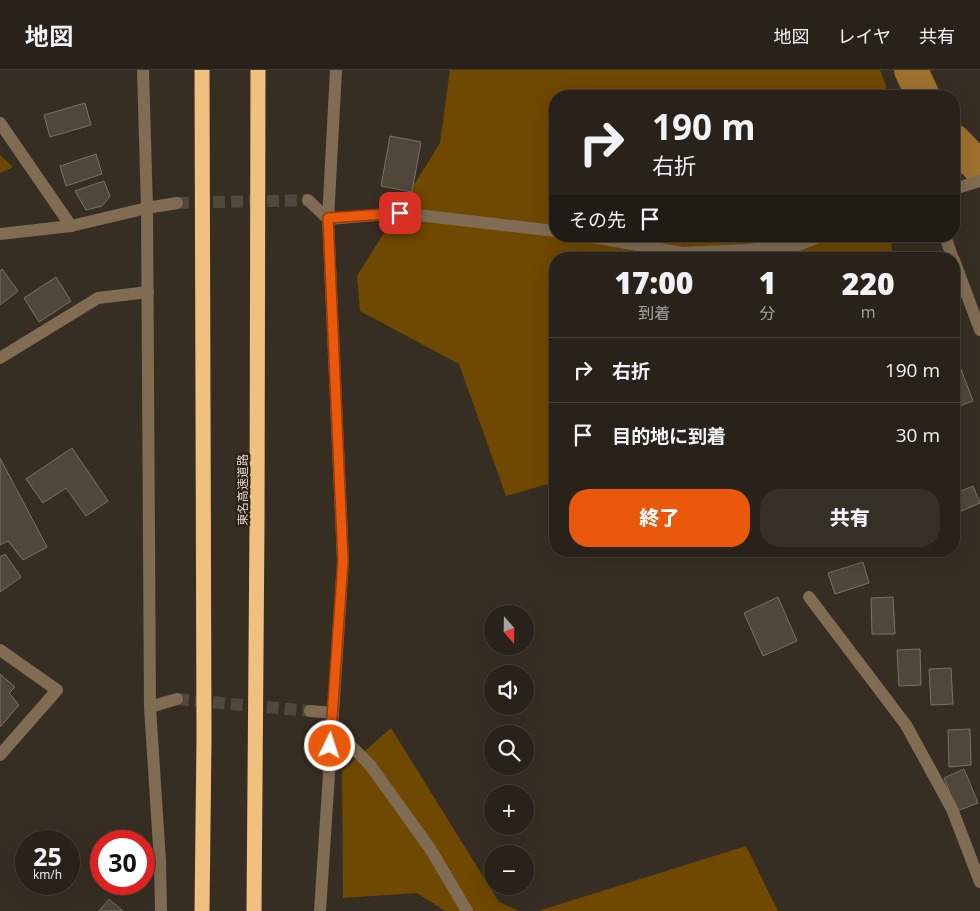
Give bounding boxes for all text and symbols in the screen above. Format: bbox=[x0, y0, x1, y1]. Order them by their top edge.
text: 地図 bbox=[25, 19, 73, 52]
text: 地図 bbox=[774, 24, 810, 48]
text: レイヤ bbox=[838, 24, 891, 48]
text: 共有 bbox=[919, 24, 955, 48]
text: 190 m bbox=[652, 103, 756, 150]
icon: right bbox=[569, 110, 634, 175]
text: 右折 bbox=[652, 150, 696, 180]
pin bbox=[379, 192, 421, 234]
icon: arrive bbox=[386, 199, 414, 227]
icon: arrive bbox=[636, 205, 664, 233]
text: その先 bbox=[569, 207, 626, 233]
text: 17:00 bbox=[614, 262, 693, 303]
text: 1 bbox=[759, 262, 776, 303]
text: 220 bbox=[842, 263, 895, 304]
text: m bbox=[861, 301, 876, 323]
text: 到着 bbox=[638, 302, 670, 324]
text: 分 bbox=[760, 302, 776, 324]
icon: right bbox=[569, 356, 597, 384]
text: 190 m bbox=[885, 357, 940, 383]
text: 右折 bbox=[612, 358, 650, 384]
icon: arrive bbox=[569, 421, 597, 449]
text: 30 m bbox=[896, 422, 940, 448]
text: 目的地に到着 bbox=[612, 423, 726, 449]
street label: 東名高速道路 bbox=[234, 454, 251, 526]
button: 終了 bbox=[569, 489, 750, 547]
button: 共有 bbox=[760, 489, 940, 547]
north arrow bbox=[484, 605, 534, 655]
map controls bbox=[484, 605, 534, 895]
button: sound bbox=[484, 665, 534, 715]
position arrow bbox=[303, 719, 355, 771]
button: search bbox=[484, 725, 534, 775]
button: + bbox=[484, 785, 534, 835]
speed limit sign: 30 bbox=[90, 830, 155, 895]
text: 25 bbox=[33, 839, 62, 873]
button: − bbox=[484, 845, 534, 895]
text: km/h bbox=[33, 866, 62, 883]

